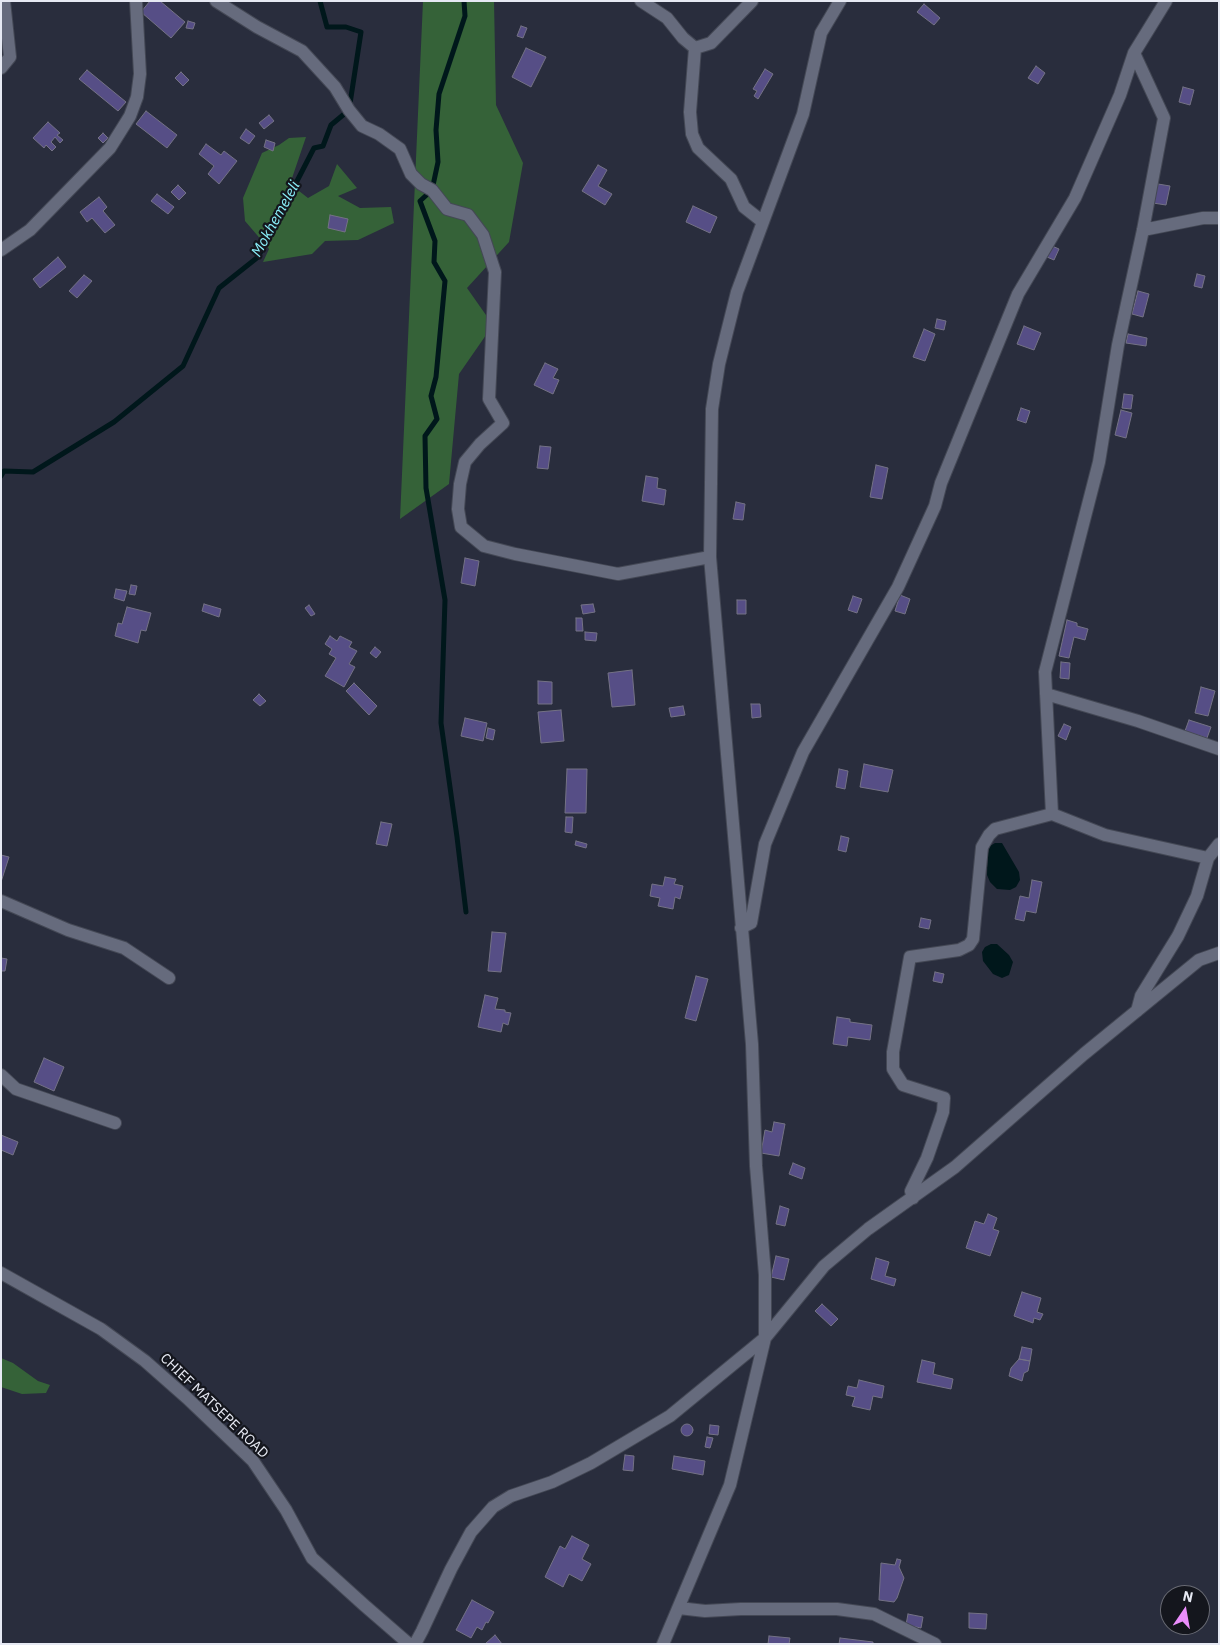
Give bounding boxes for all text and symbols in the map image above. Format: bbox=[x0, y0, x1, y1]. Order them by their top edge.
water label: Mokhemeleli bbox=[248, 178, 304, 260]
street label: CHIEF MATSEPE ROAD bbox=[156, 1350, 272, 1462]
north arrow bbox=[1160, 1585, 1210, 1635]
text: N bbox=[1181, 1586, 1195, 1606]

